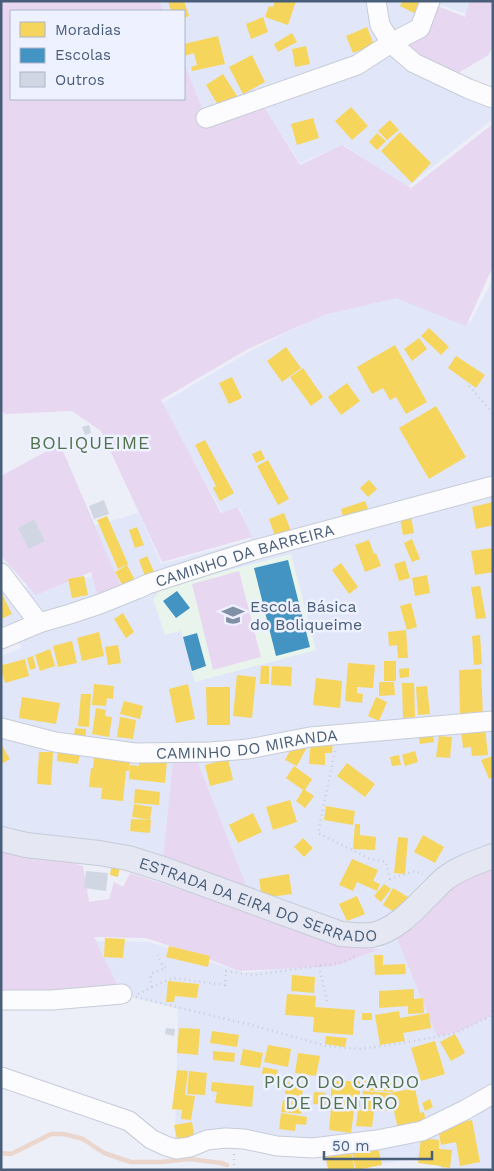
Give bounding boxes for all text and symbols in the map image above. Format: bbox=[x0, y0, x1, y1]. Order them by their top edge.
legend bbox=[10, 10, 185, 100]
text: Moradias bbox=[55, 21, 121, 39]
text: Escolas bbox=[55, 46, 111, 64]
text: Outros bbox=[55, 71, 105, 89]
district label: BOLIQUEIME bbox=[29, 432, 151, 453]
street label: CAMINHO DA BARREIRA bbox=[153, 520, 337, 591]
place label: Escola Básica do Boliqueime bbox=[250, 597, 362, 634]
school or university icon: Escola Básica do Boliqueime bbox=[220, 602, 246, 628]
street label: CAMINHO DO MIRANDA bbox=[156, 726, 339, 763]
street label: ESTRADA DA EIRA DO SERRADO bbox=[137, 853, 378, 946]
district label: PICO DO CARDO DE DENTRO bbox=[264, 1071, 420, 1113]
scale bar bbox=[324, 1128, 432, 1160]
text: 50 m bbox=[332, 1137, 369, 1155]

